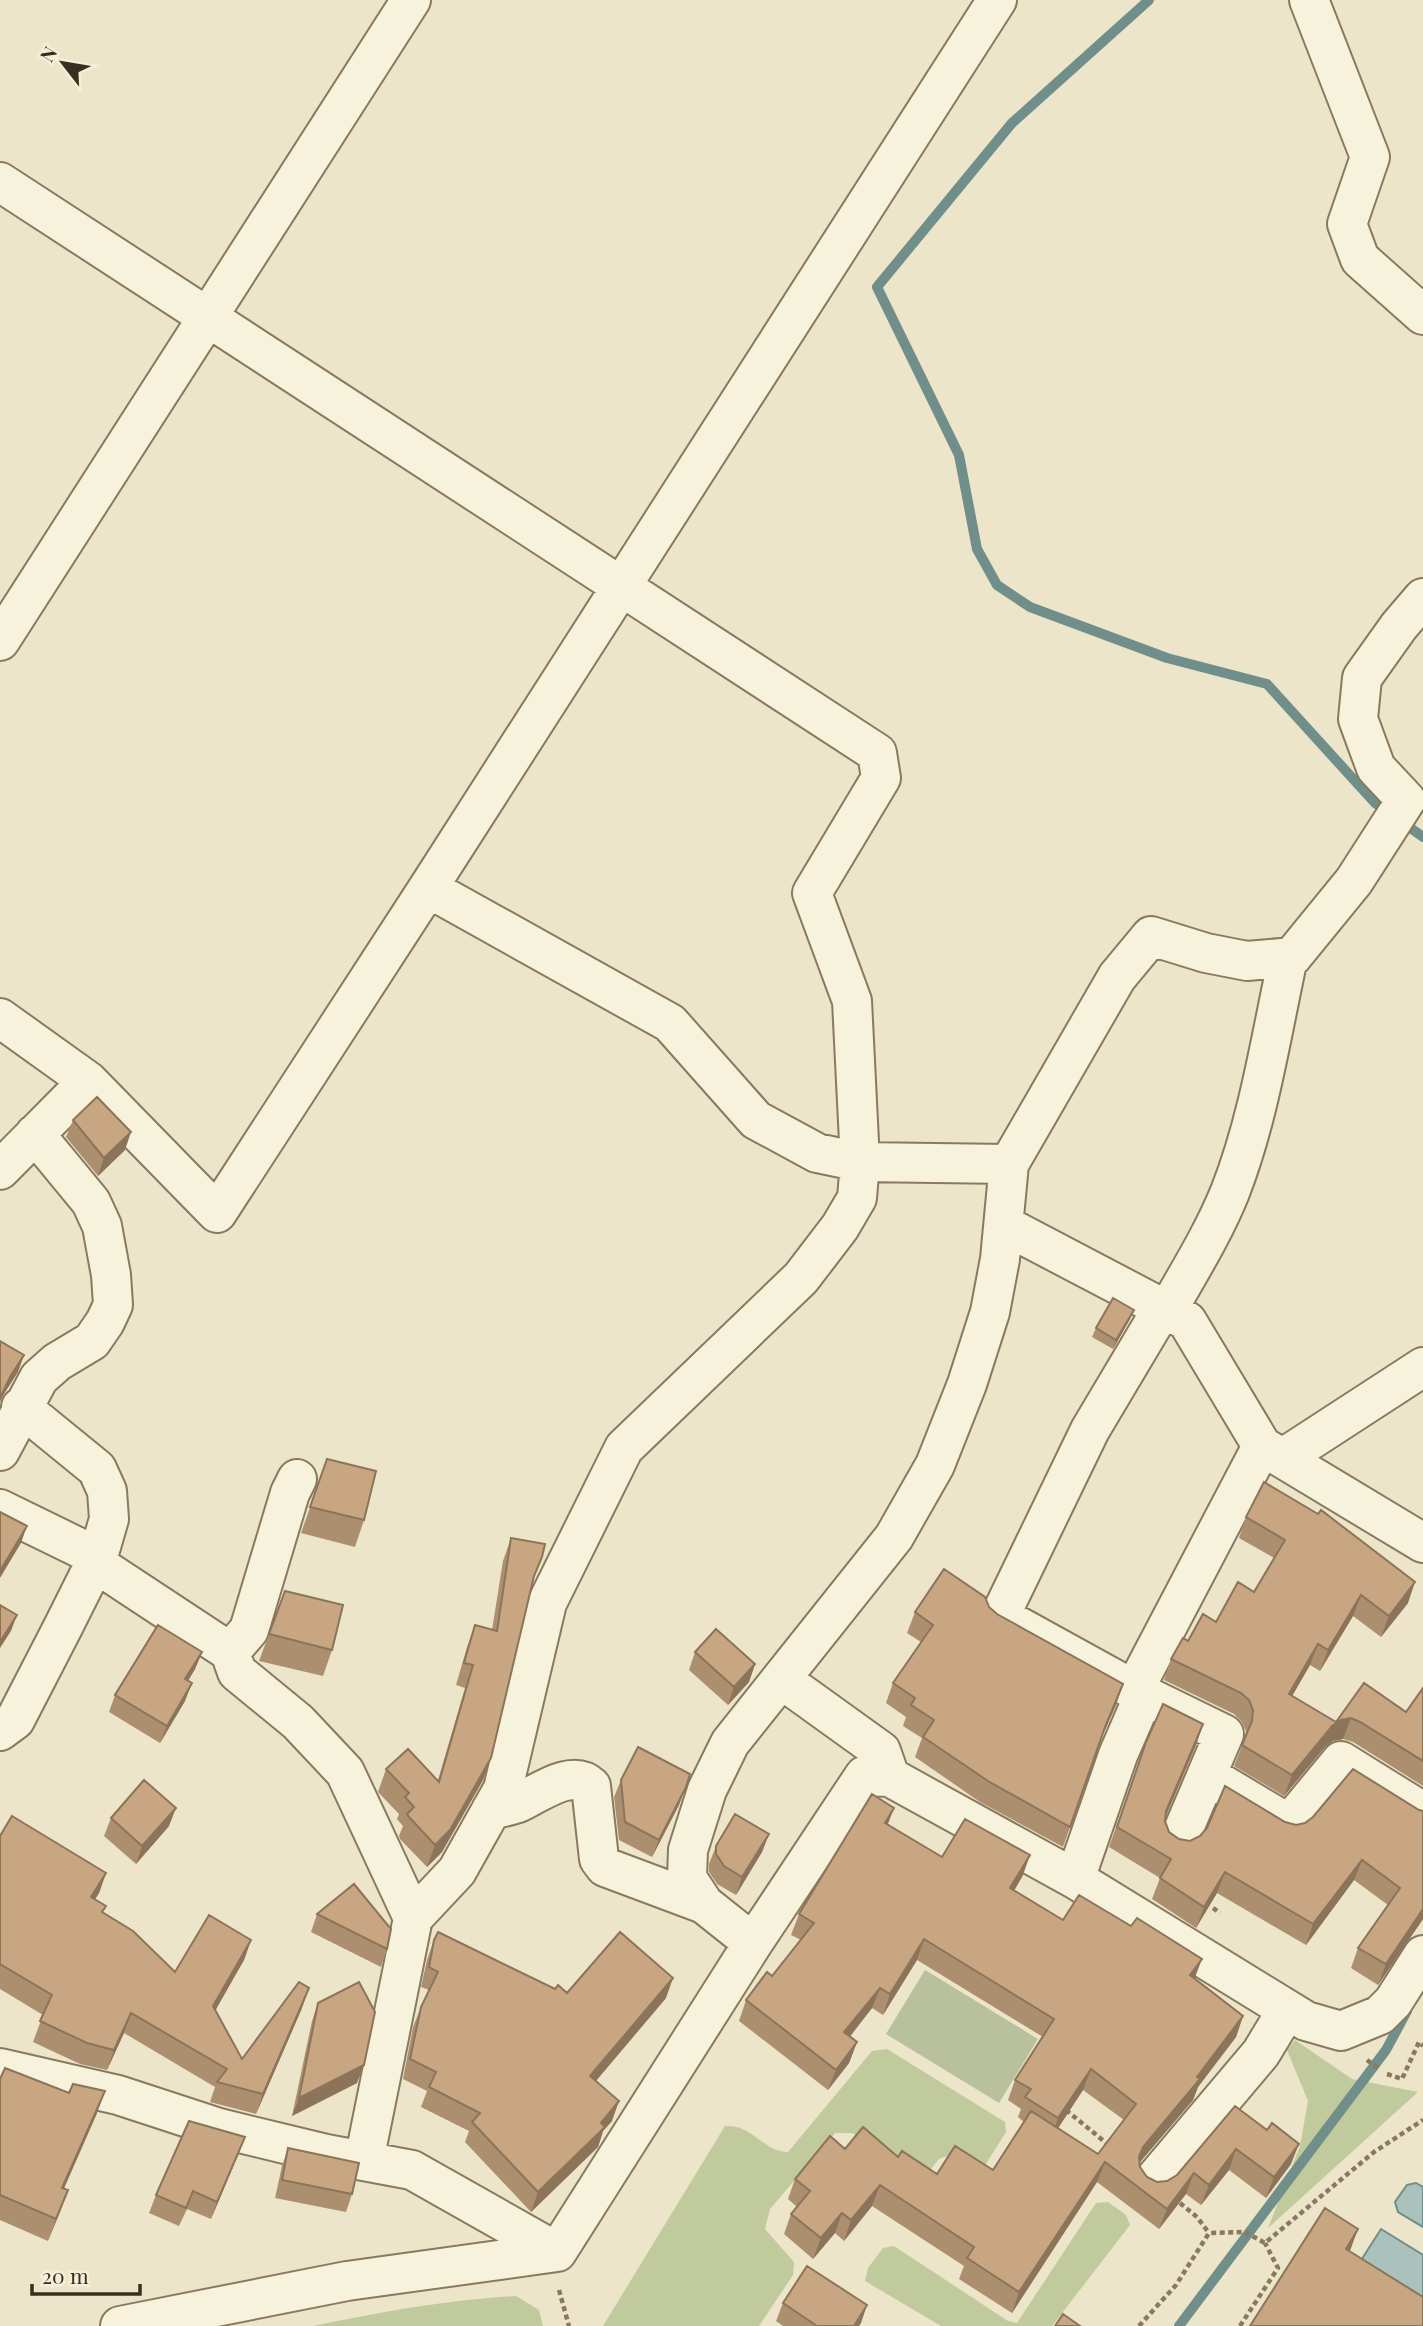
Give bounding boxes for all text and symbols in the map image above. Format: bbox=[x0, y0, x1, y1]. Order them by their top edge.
north arrow bbox=[28, 28, 98, 98]
text: N bbox=[33, 41, 62, 66]
scale bar bbox=[32, 2252, 140, 2296]
text: 20 m bbox=[42, 2261, 89, 2289]

